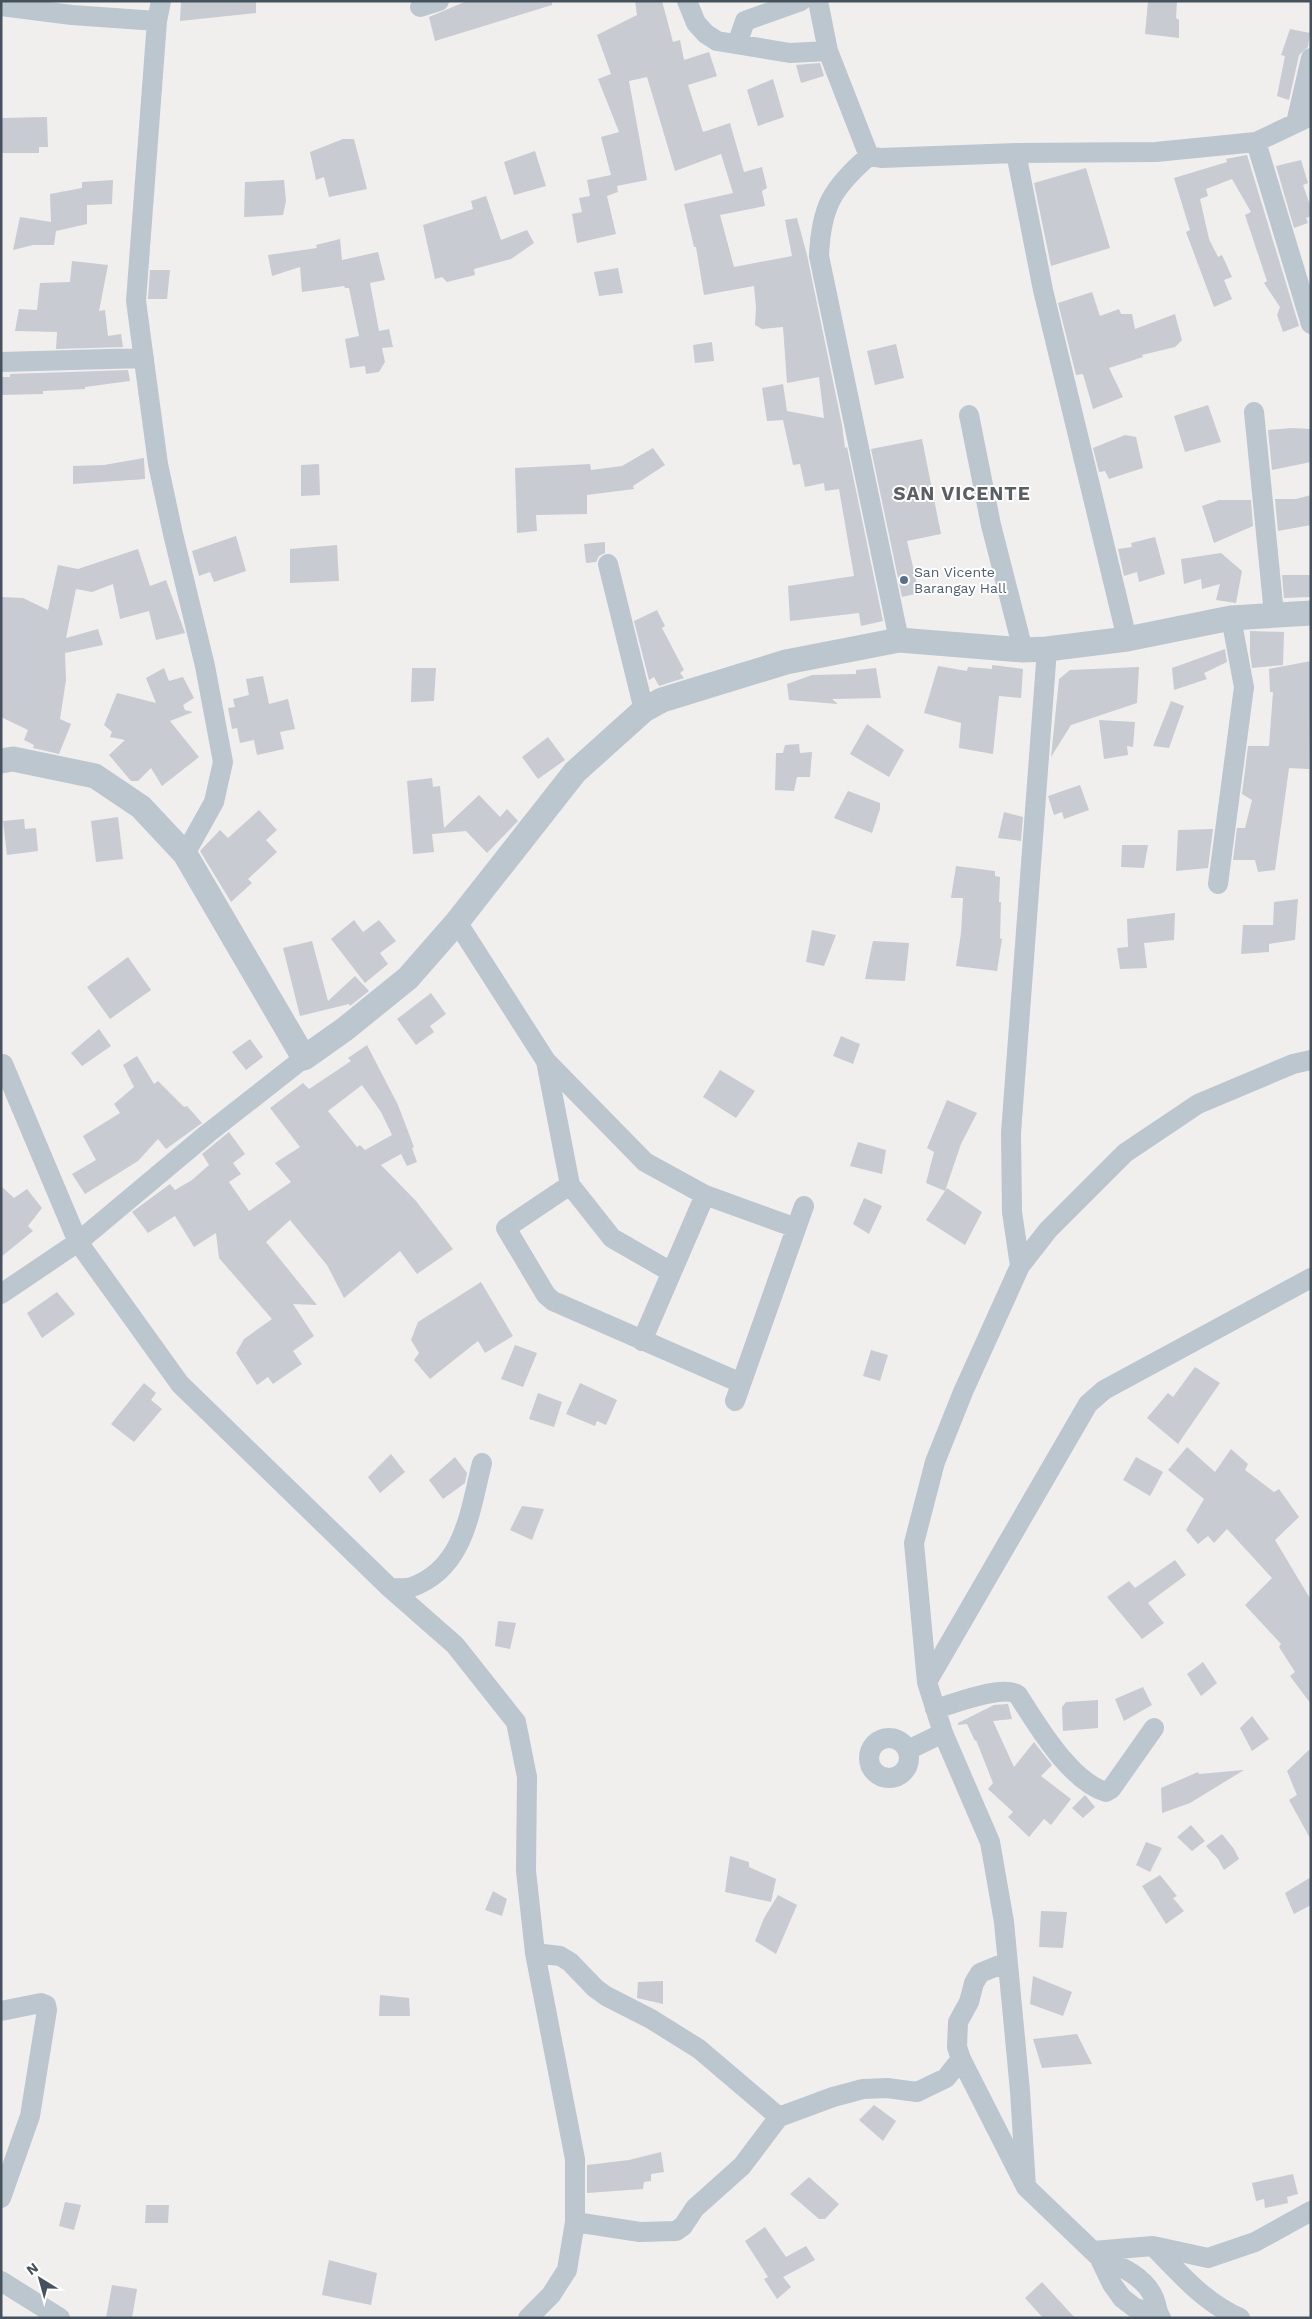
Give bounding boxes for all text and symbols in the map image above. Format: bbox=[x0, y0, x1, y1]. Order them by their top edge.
district label: SAN VICENTE bbox=[893, 482, 1031, 505]
place label: San Vicente Barangay Hall bbox=[914, 564, 1007, 596]
marker: San Vicente Barangay Hall bbox=[898, 574, 910, 586]
north arrow bbox=[15, 2254, 65, 2304]
text: N bbox=[23, 2259, 41, 2278]

